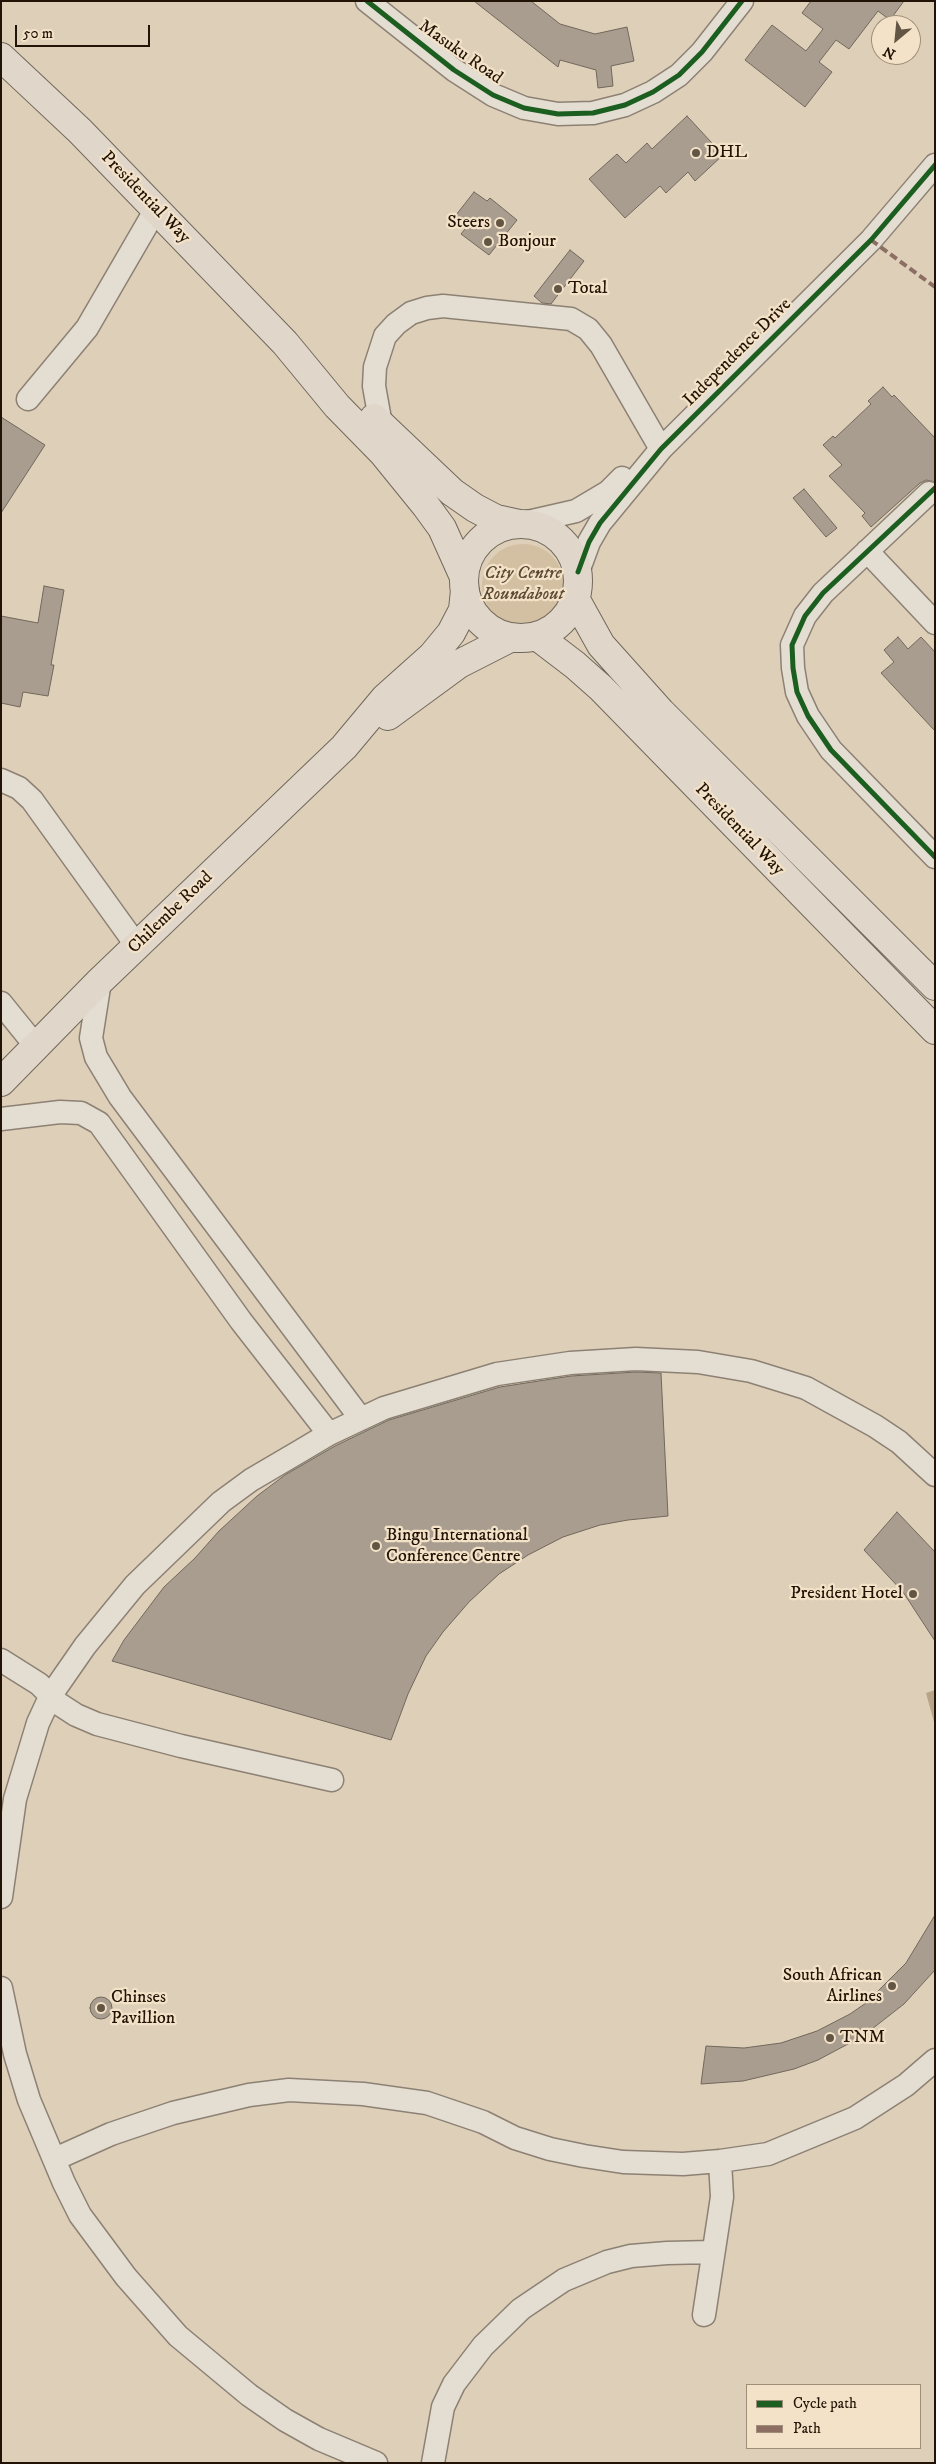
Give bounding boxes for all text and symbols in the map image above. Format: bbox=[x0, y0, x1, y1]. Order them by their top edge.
scale bar bbox=[18, 15, 152, 47]
north arrow bbox=[871, 15, 921, 65]
street label: Masuku Road bbox=[414, 16, 506, 90]
text: 50 m bbox=[23, 24, 53, 43]
text: N bbox=[880, 42, 899, 63]
place label: DHL bbox=[706, 142, 747, 164]
street label: Presidential Way bbox=[96, 147, 194, 249]
marker: DHL bbox=[690, 147, 702, 159]
place label: Steers bbox=[447, 212, 490, 234]
marker: Steers bbox=[494, 217, 506, 229]
place label: Bonjour bbox=[498, 231, 556, 253]
marker: Bonjour bbox=[482, 236, 494, 248]
place label: Total bbox=[568, 278, 607, 300]
marker: Total bbox=[552, 283, 564, 295]
street label: Independence Drive bbox=[679, 294, 797, 412]
park label: City Centre Roundabout bbox=[482, 563, 564, 606]
street label: Presidential Way bbox=[690, 779, 788, 881]
street label: Chilembe Road bbox=[124, 867, 218, 959]
place label: Bingu International Conference Centre bbox=[386, 1525, 528, 1568]
marker: Bingu International Conference Centre bbox=[370, 1540, 382, 1552]
place label: President Hotel bbox=[790, 1583, 903, 1605]
marker: President Hotel bbox=[907, 1588, 919, 1600]
place label: South African Airlines bbox=[783, 1965, 882, 2008]
marker: South African Airlines bbox=[886, 1980, 898, 1992]
place label: Chinses Pavillion bbox=[111, 1987, 175, 2030]
marker: Chinses Pavillion bbox=[95, 2002, 107, 2014]
place label: TNM bbox=[840, 2027, 885, 2049]
marker: TNM bbox=[824, 2032, 836, 2044]
legend bbox=[746, 2384, 921, 2449]
text: Cycle path bbox=[793, 2394, 857, 2413]
text: Path bbox=[793, 2419, 821, 2438]

